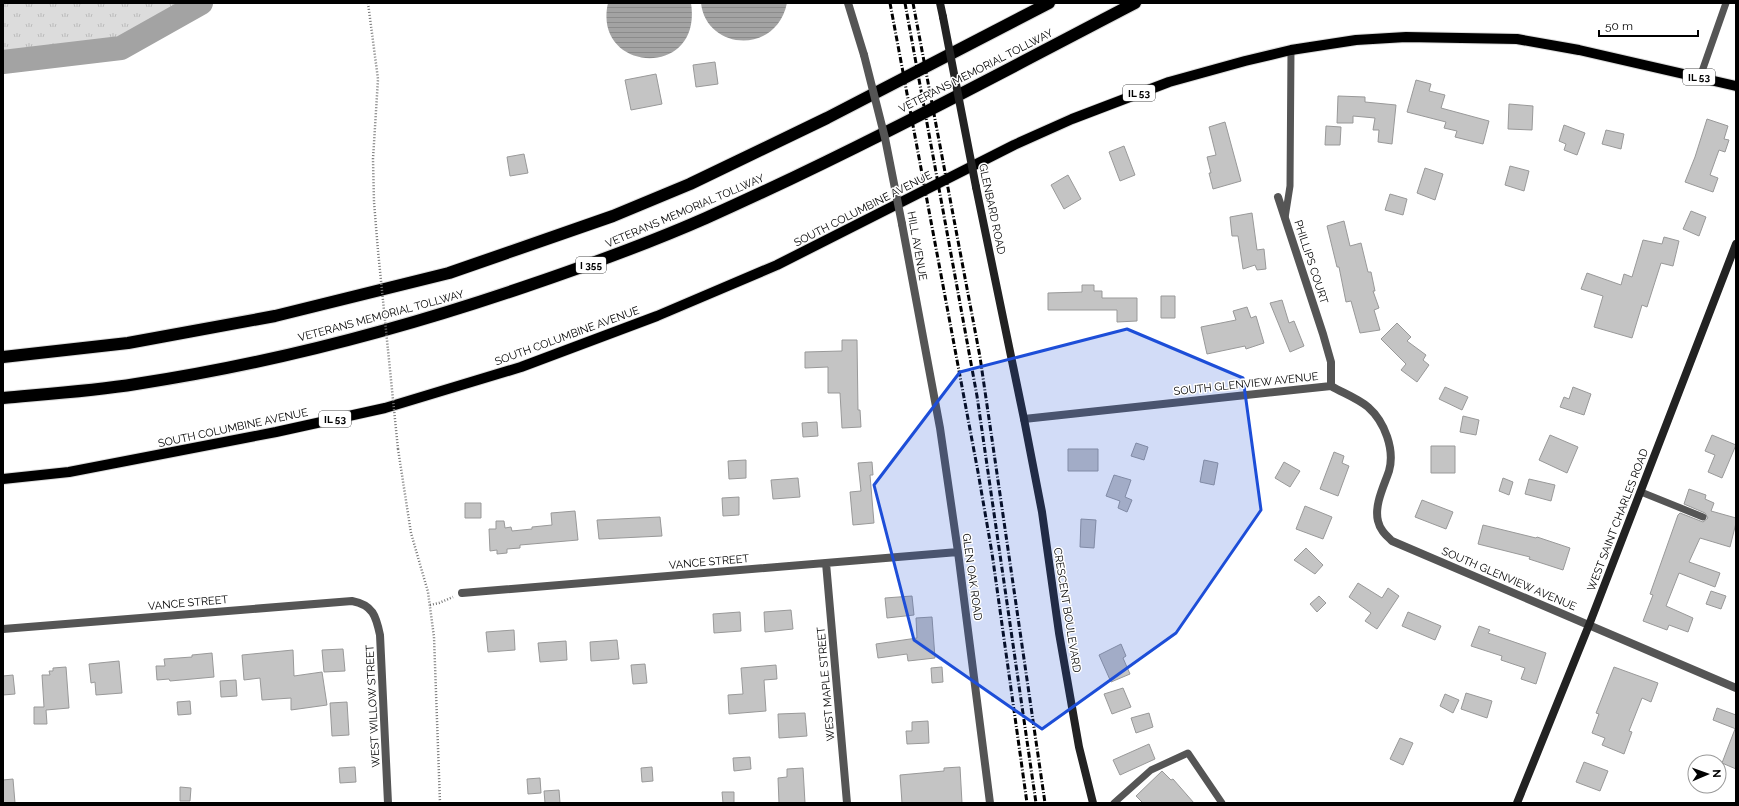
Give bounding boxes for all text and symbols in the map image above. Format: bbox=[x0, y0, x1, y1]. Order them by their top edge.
scale bar bbox=[1599, 12, 1698, 38]
text: 50 m bbox=[1605, 19, 1633, 33]
street label: VETERANS MEMORIAL TOLLWAY bbox=[897, 26, 1055, 116]
road number: IL 53 bbox=[1683, 69, 1715, 85]
road number: IL 53 bbox=[1123, 85, 1155, 101]
street label: GLENBARD ROAD bbox=[976, 162, 1008, 256]
street label: SOUTH COLUMBINE AVENUE bbox=[792, 168, 934, 249]
street label: VETERANS MEMORIAL TOLLWAY bbox=[604, 172, 766, 250]
street label: HILL AVENUE bbox=[904, 210, 930, 282]
street label: PHILLIPS COURT bbox=[1291, 218, 1331, 306]
road number: I 355 bbox=[576, 257, 606, 273]
street label: VETERANS MEMORIAL TOLLWAY bbox=[297, 288, 465, 344]
street label: SOUTH COLUMBINE AVENUE bbox=[493, 304, 641, 368]
street label: SOUTH GLENVIEW AVENUE bbox=[1173, 370, 1319, 398]
street label: SOUTH COLUMBINE AVENUE bbox=[157, 406, 309, 450]
road number: IL 53 bbox=[319, 411, 351, 427]
street label: WEST SAINT CHARLES ROAD bbox=[1585, 447, 1651, 593]
street label: GLEN OAK ROAD bbox=[959, 533, 985, 622]
street label: SOUTH GLENVIEW AVENUE bbox=[1440, 545, 1579, 613]
street label: CRESCENT BOULEVARD bbox=[1051, 547, 1083, 674]
street label: VANCE STREET bbox=[668, 552, 750, 572]
street label: VANCE STREET bbox=[147, 593, 229, 613]
street label: WEST MAPLE STREET bbox=[815, 626, 837, 742]
street label: WEST WILLOW STREET bbox=[363, 644, 383, 768]
north arrow bbox=[1687, 754, 1727, 794]
text: N bbox=[1710, 769, 1723, 778]

